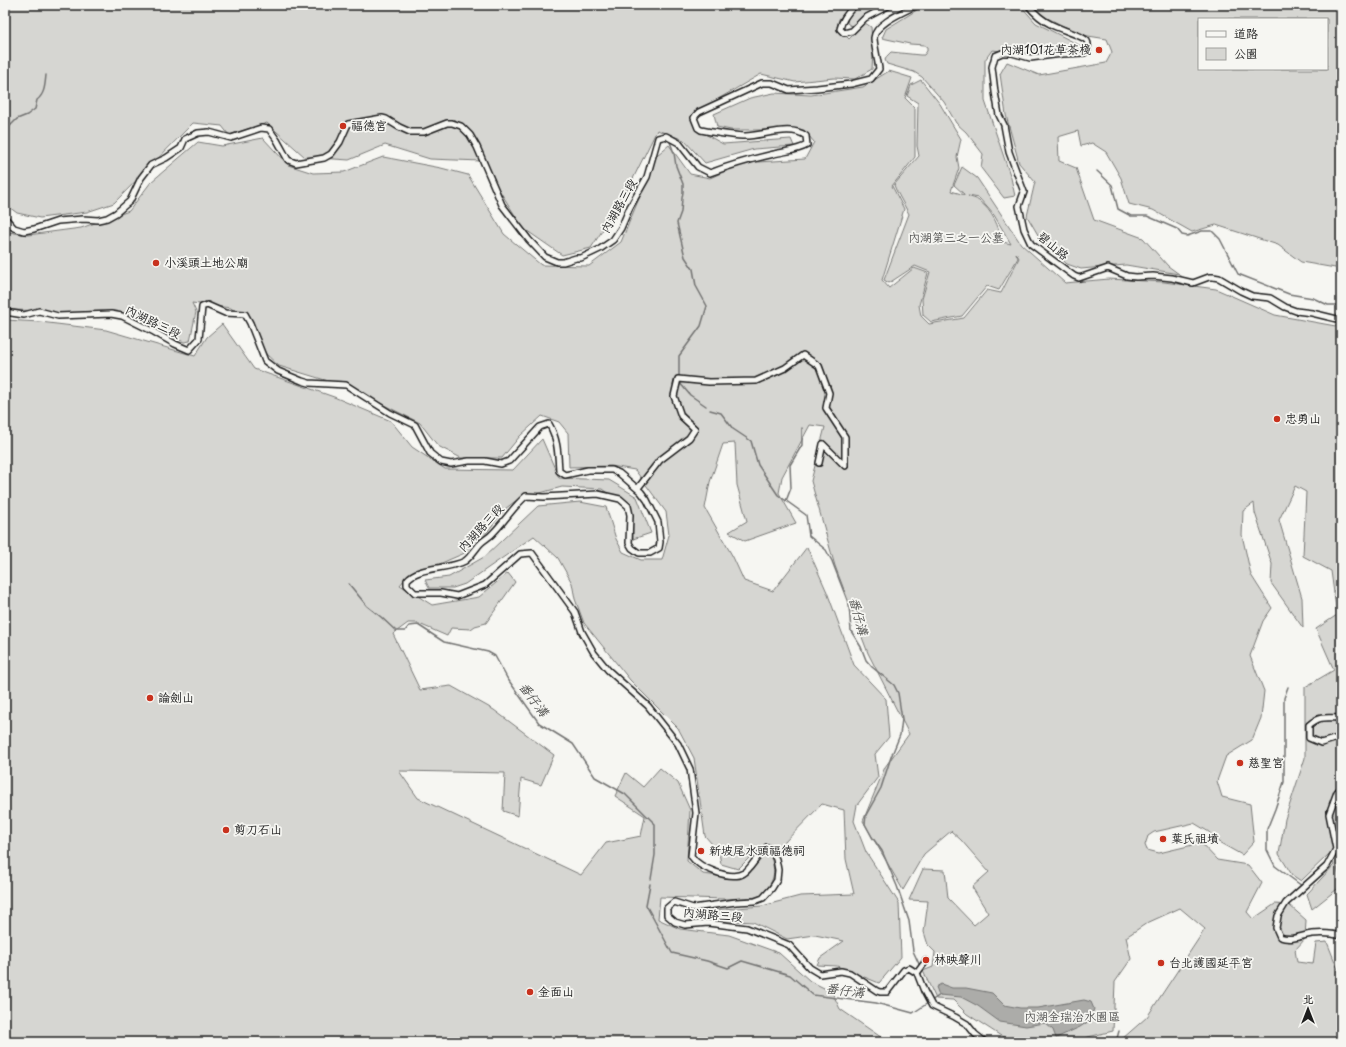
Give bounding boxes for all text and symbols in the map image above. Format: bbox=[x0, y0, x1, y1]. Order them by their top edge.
legend bbox=[1198, 18, 1328, 70]
text: 道路 bbox=[1234, 24, 1258, 42]
place label: 內湖101花草茶棧 bbox=[1000, 40, 1091, 58]
text: 公園 bbox=[1234, 44, 1258, 62]
marker: 內湖101花草茶棧 bbox=[1094, 45, 1104, 55]
place label: 福德宮 bbox=[351, 116, 387, 134]
marker: 福德宮 bbox=[338, 121, 348, 131]
street label: 內湖路三段 bbox=[596, 175, 641, 236]
street label: 碧山路 bbox=[1034, 227, 1073, 264]
park label: 內湖第三之一公墓 bbox=[908, 228, 1004, 246]
place label: 小溪頭土地公廟 bbox=[164, 253, 248, 271]
marker: 小溪頭土地公廟 bbox=[151, 258, 161, 268]
street label: 內湖路三段 bbox=[123, 300, 184, 342]
place label: 忠勇山 bbox=[1285, 409, 1321, 427]
marker: 忠勇山 bbox=[1272, 414, 1282, 424]
street label: 內湖路三段 bbox=[453, 499, 507, 555]
water label: 番仔溝 bbox=[845, 595, 874, 638]
water label: 番仔溝 bbox=[515, 677, 554, 721]
place label: 論劍山 bbox=[158, 688, 194, 706]
marker: 論劍山 bbox=[145, 693, 155, 703]
place label: 慈聖宮 bbox=[1248, 753, 1284, 771]
marker: 慈聖宮 bbox=[1235, 758, 1245, 768]
place label: 剪刀石山 bbox=[234, 820, 282, 838]
marker: 剪刀石山 bbox=[221, 825, 231, 835]
place label: 葉氏祖墳 bbox=[1171, 829, 1219, 847]
marker: 葉氏祖墳 bbox=[1158, 834, 1168, 844]
place label: 新坡尾水頭福德祠 bbox=[709, 841, 805, 859]
marker: 新坡尾水頭福德祠 bbox=[696, 846, 706, 856]
street label: 內湖路三段 bbox=[682, 902, 744, 926]
place label: 林映聲川 bbox=[934, 950, 982, 968]
place label: 台北護國延平宮 bbox=[1169, 953, 1253, 971]
marker: 林映聲川 bbox=[921, 955, 931, 965]
marker: 台北護國延平宮 bbox=[1156, 958, 1166, 968]
water label: 番仔溝 bbox=[825, 978, 867, 1001]
place label: 金面山 bbox=[538, 982, 574, 1000]
marker: 金面山 bbox=[525, 987, 535, 997]
north arrow bbox=[1288, 989, 1328, 1029]
text: 北 bbox=[1303, 990, 1314, 1007]
park label: 內湖金瑞治水園區 bbox=[1024, 1007, 1120, 1025]

